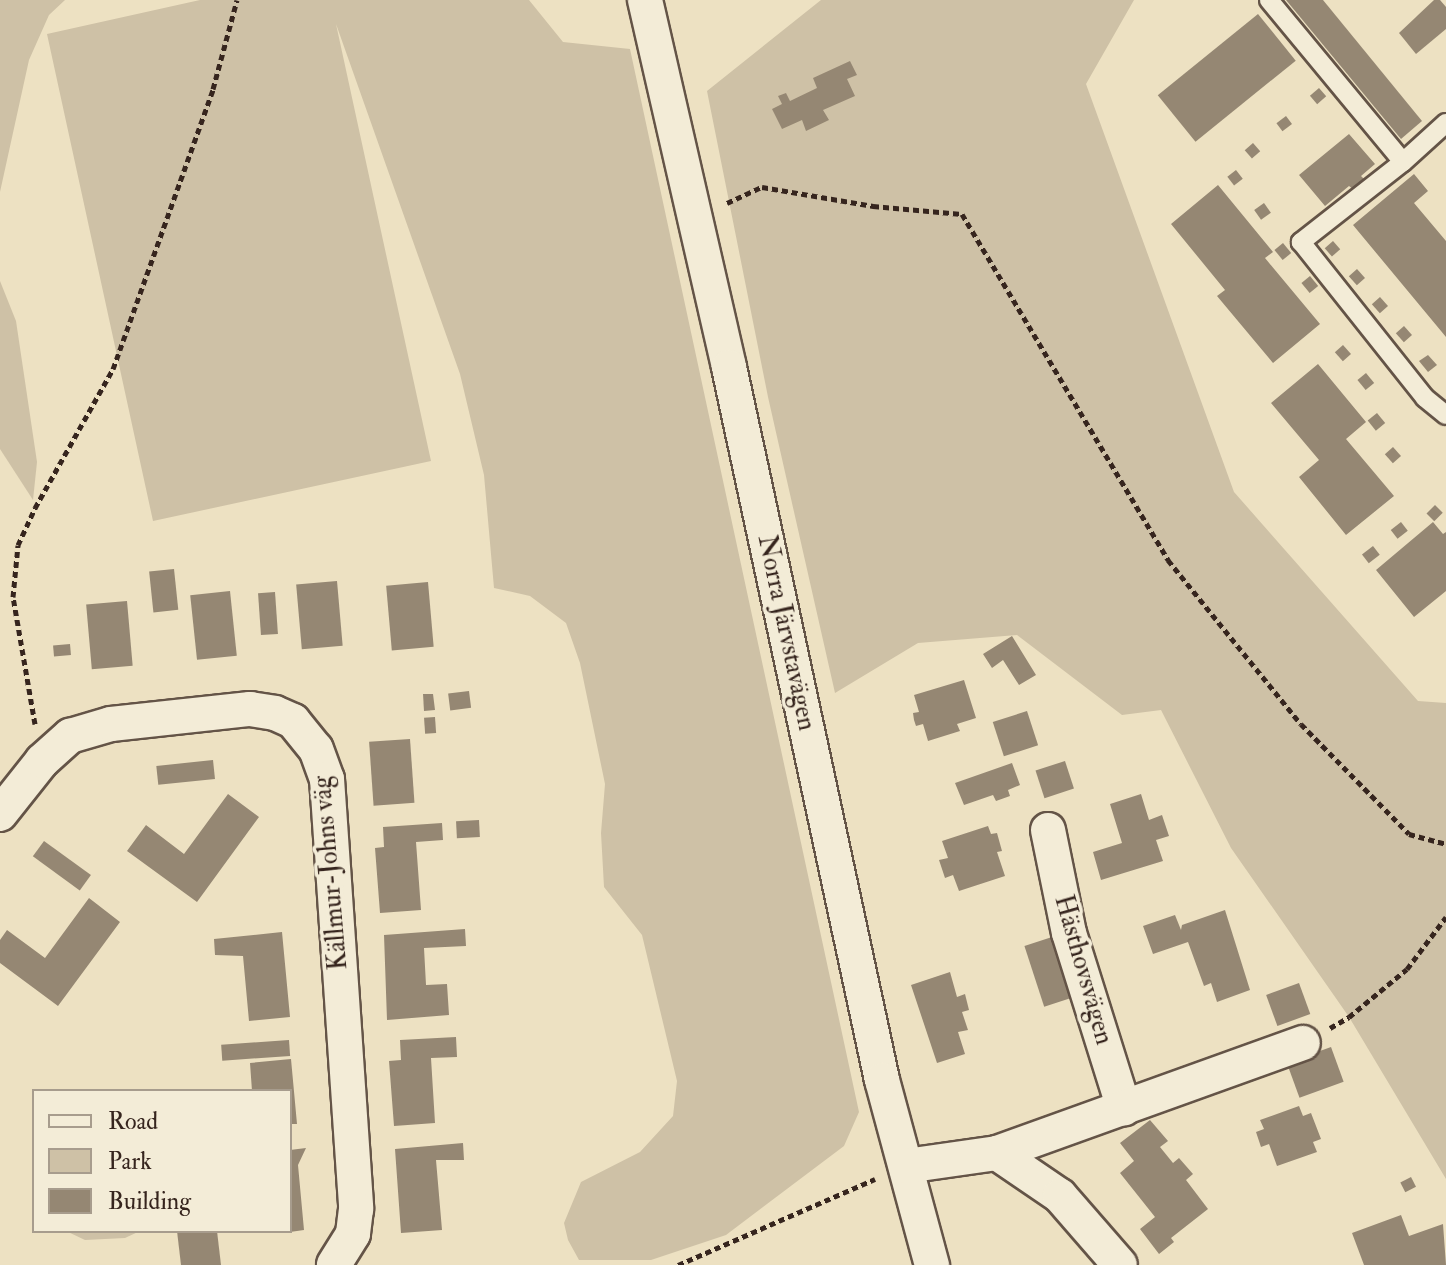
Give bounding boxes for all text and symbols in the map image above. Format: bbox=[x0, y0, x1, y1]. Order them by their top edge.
street label: Norra Järvstavägen bbox=[750, 532, 822, 734]
street label: Källmur-Johns väg bbox=[307, 775, 355, 971]
street label: Hästhovsvägen bbox=[1047, 892, 1119, 1048]
legend bbox=[32, 1089, 292, 1233]
text: Road bbox=[108, 1106, 158, 1137]
text: Park bbox=[108, 1146, 152, 1177]
text: Building bbox=[108, 1186, 191, 1217]

